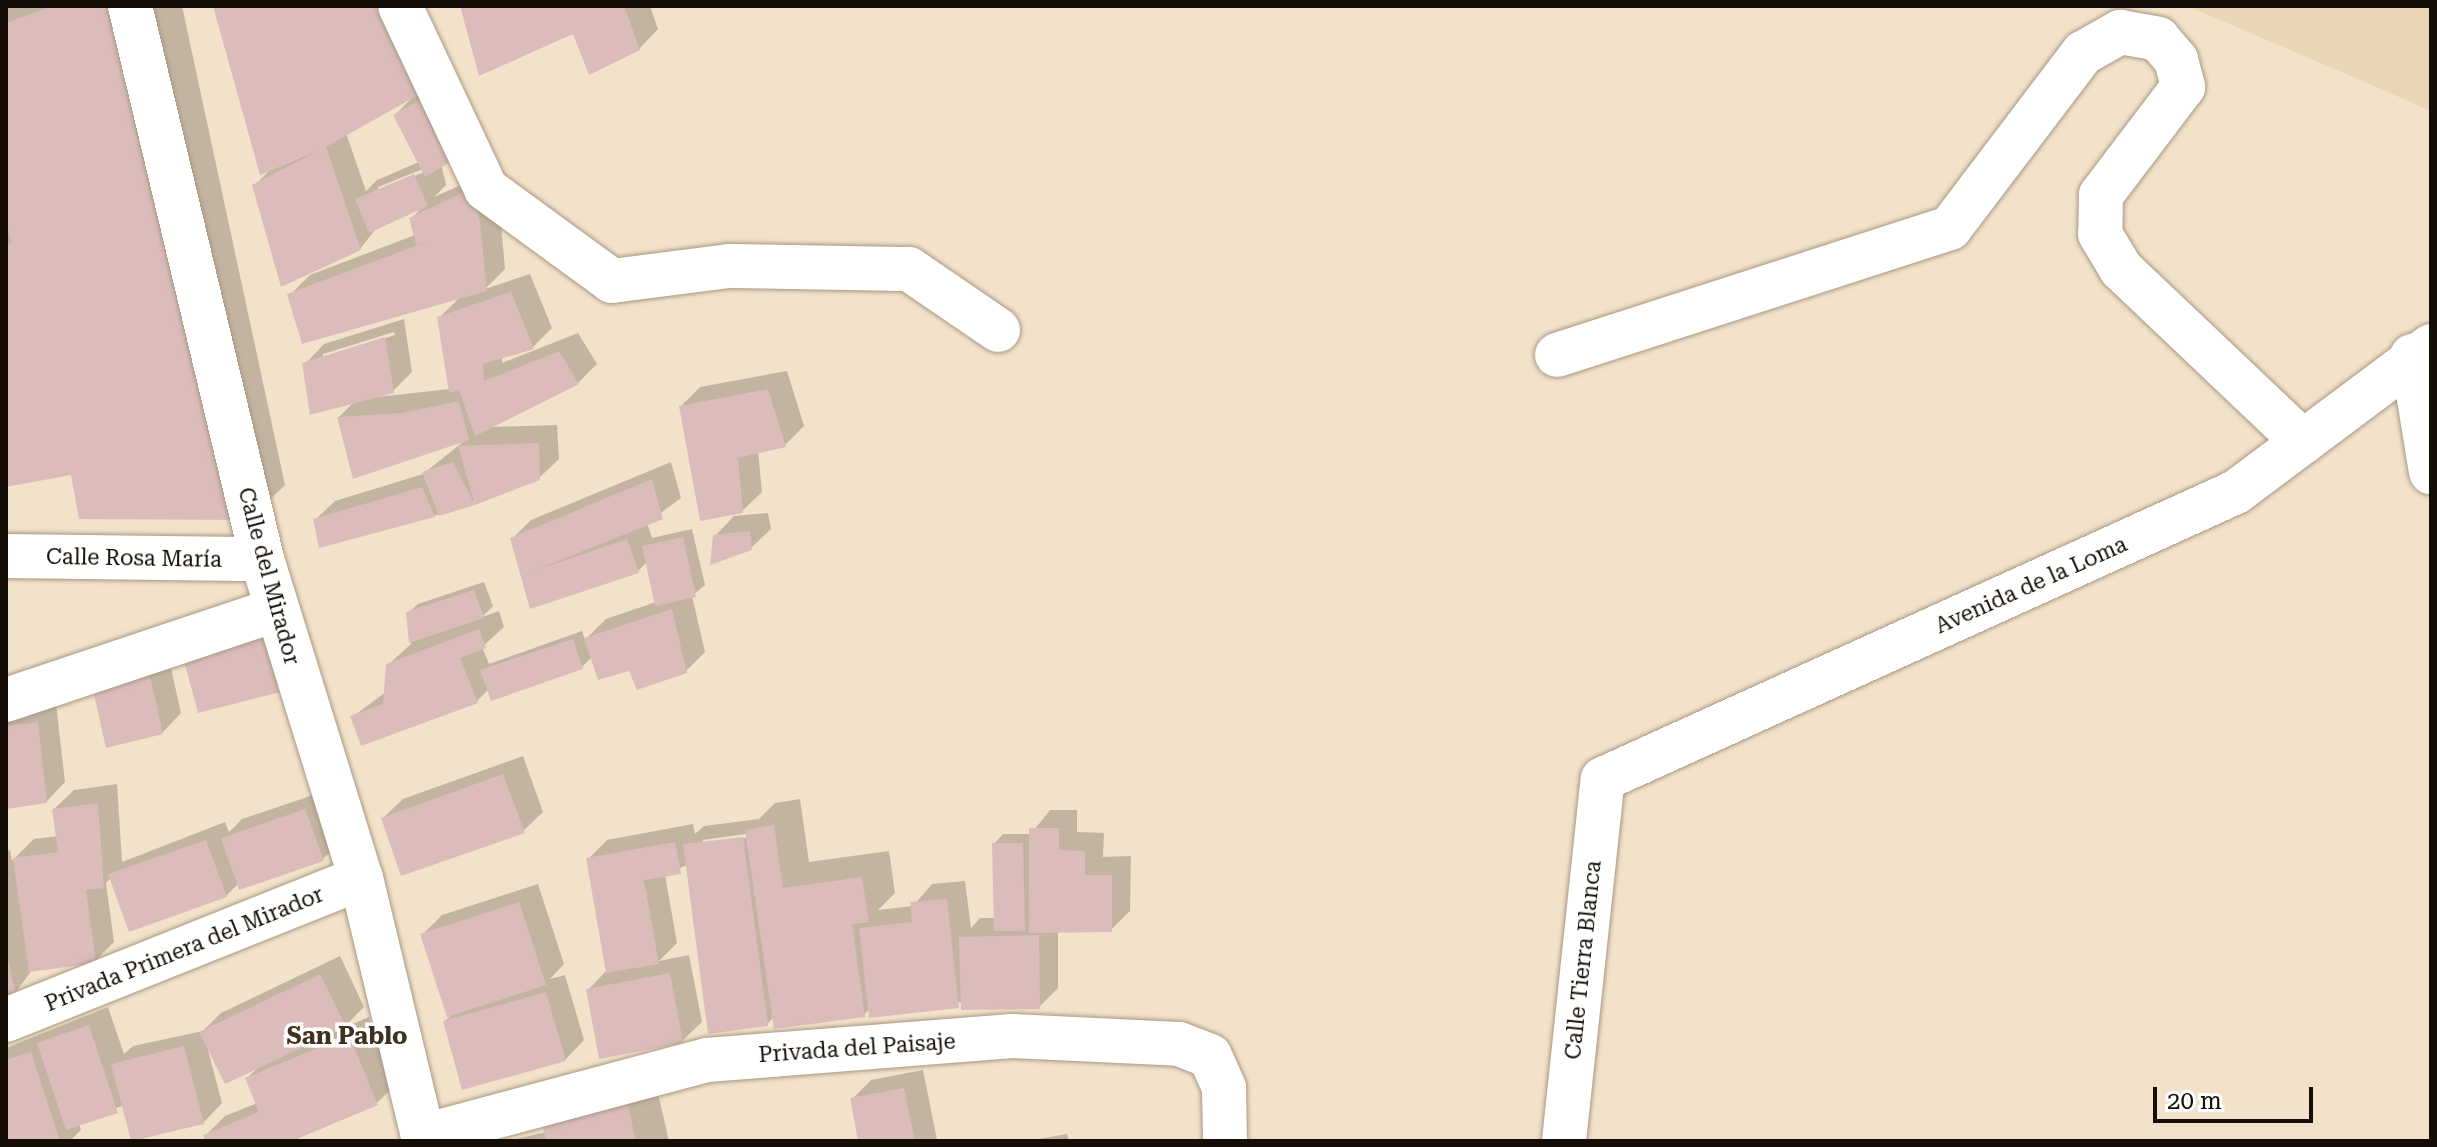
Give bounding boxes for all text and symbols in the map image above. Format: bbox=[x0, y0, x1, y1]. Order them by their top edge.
street label: Calle del Mirador bbox=[233, 484, 305, 668]
street label: Avenida de la Loma bbox=[1931, 531, 2131, 639]
street label: Calle Rosa María bbox=[46, 543, 222, 573]
street label: Calle Tierra Blanca bbox=[1559, 859, 1607, 1061]
street label: Privada Primera del Mirador bbox=[41, 881, 327, 1017]
district label: San Pablo bbox=[286, 1023, 408, 1051]
street label: Privada del Paisaje bbox=[757, 1028, 957, 1068]
scale bar bbox=[2157, 1071, 2317, 1121]
text: 20 m bbox=[2167, 1087, 2222, 1115]

